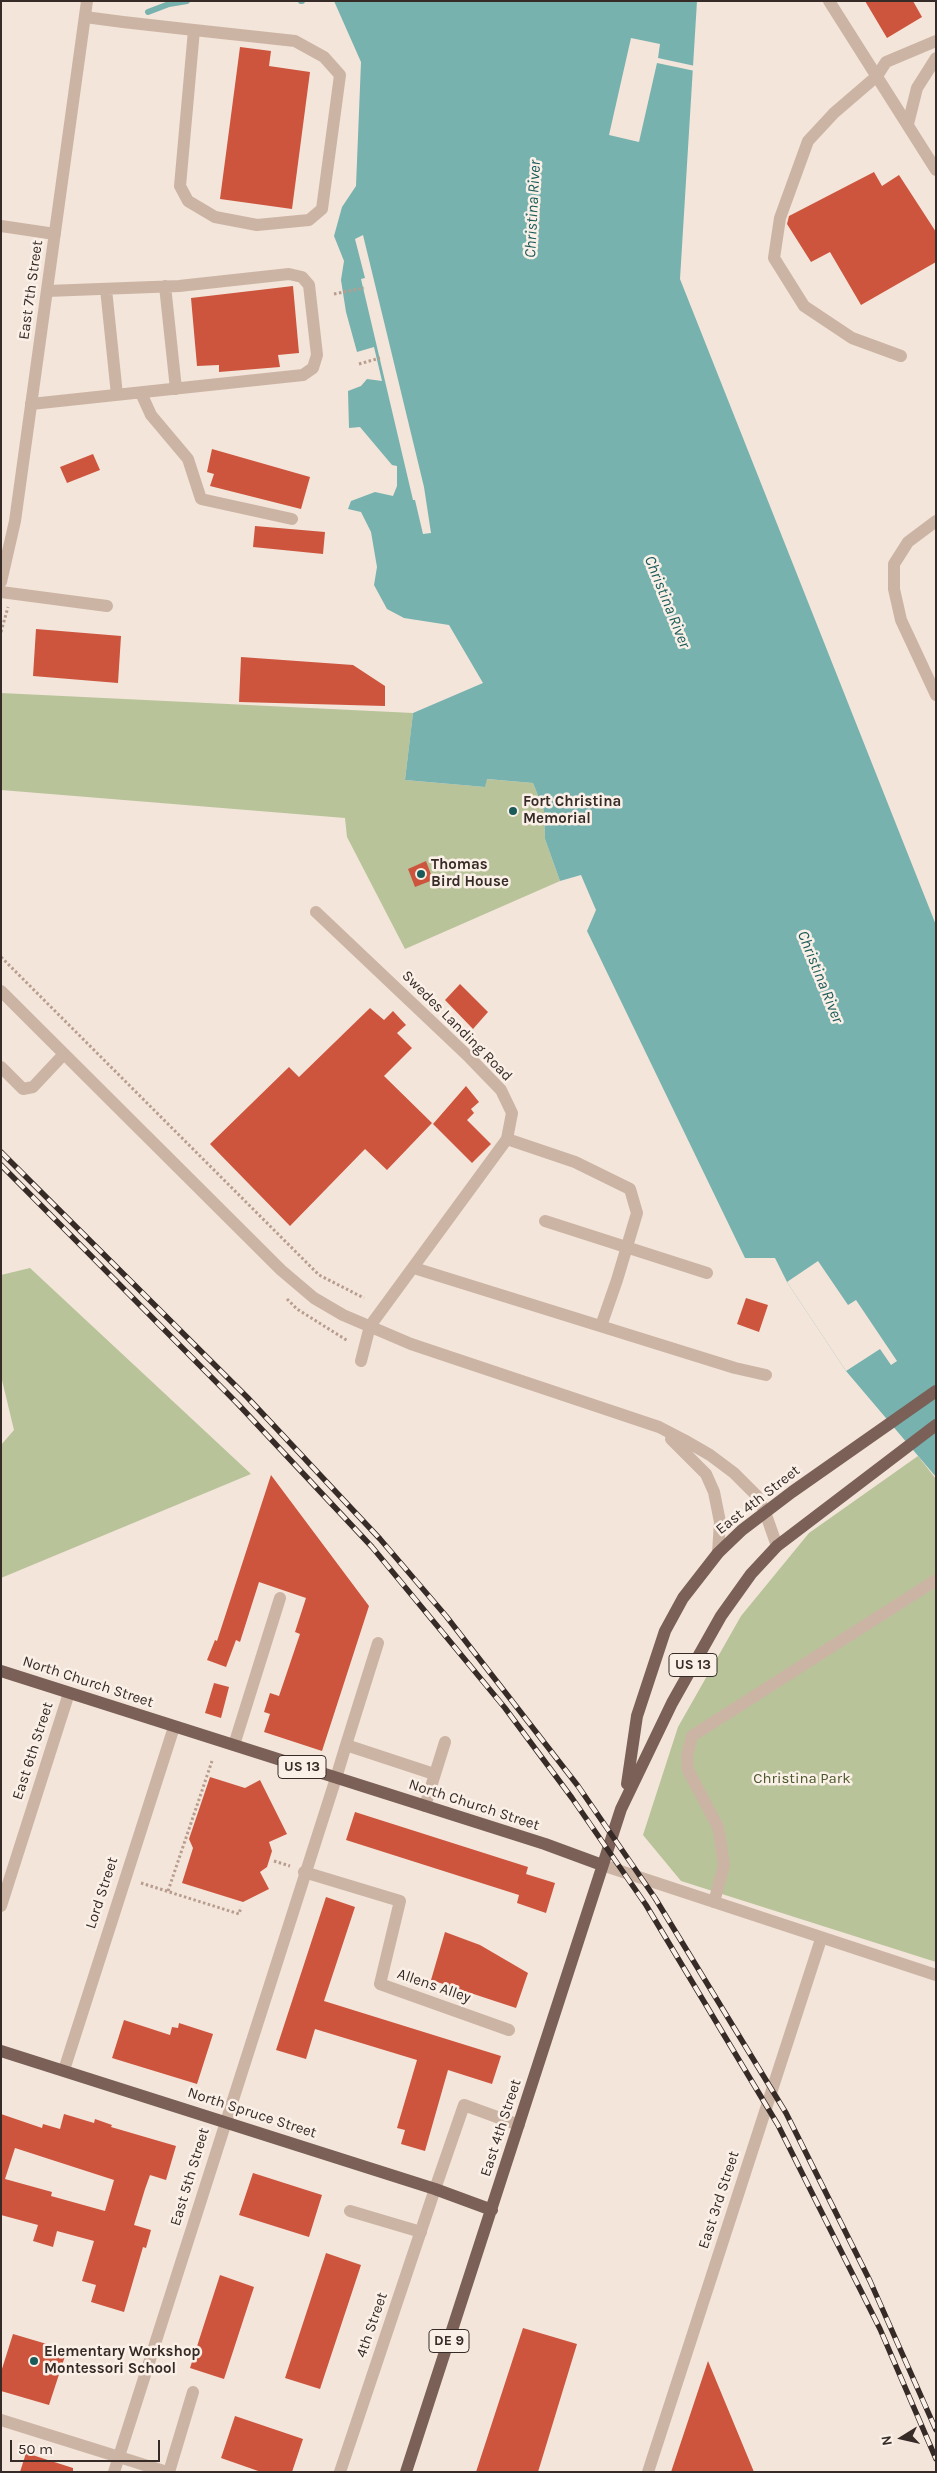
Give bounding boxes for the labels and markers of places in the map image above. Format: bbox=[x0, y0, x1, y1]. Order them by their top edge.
place label: Fort Christina Memorial bbox=[523, 793, 621, 828]
marker: Fort Christina Memorial bbox=[507, 805, 519, 817]
place label: Thomas Bird House bbox=[431, 856, 509, 891]
marker: Thomas Bird House bbox=[415, 868, 427, 880]
place label: Elementary Workshop Montessori School bbox=[44, 2343, 201, 2378]
marker: Elementary Workshop Montessori School bbox=[28, 2355, 40, 2367]

